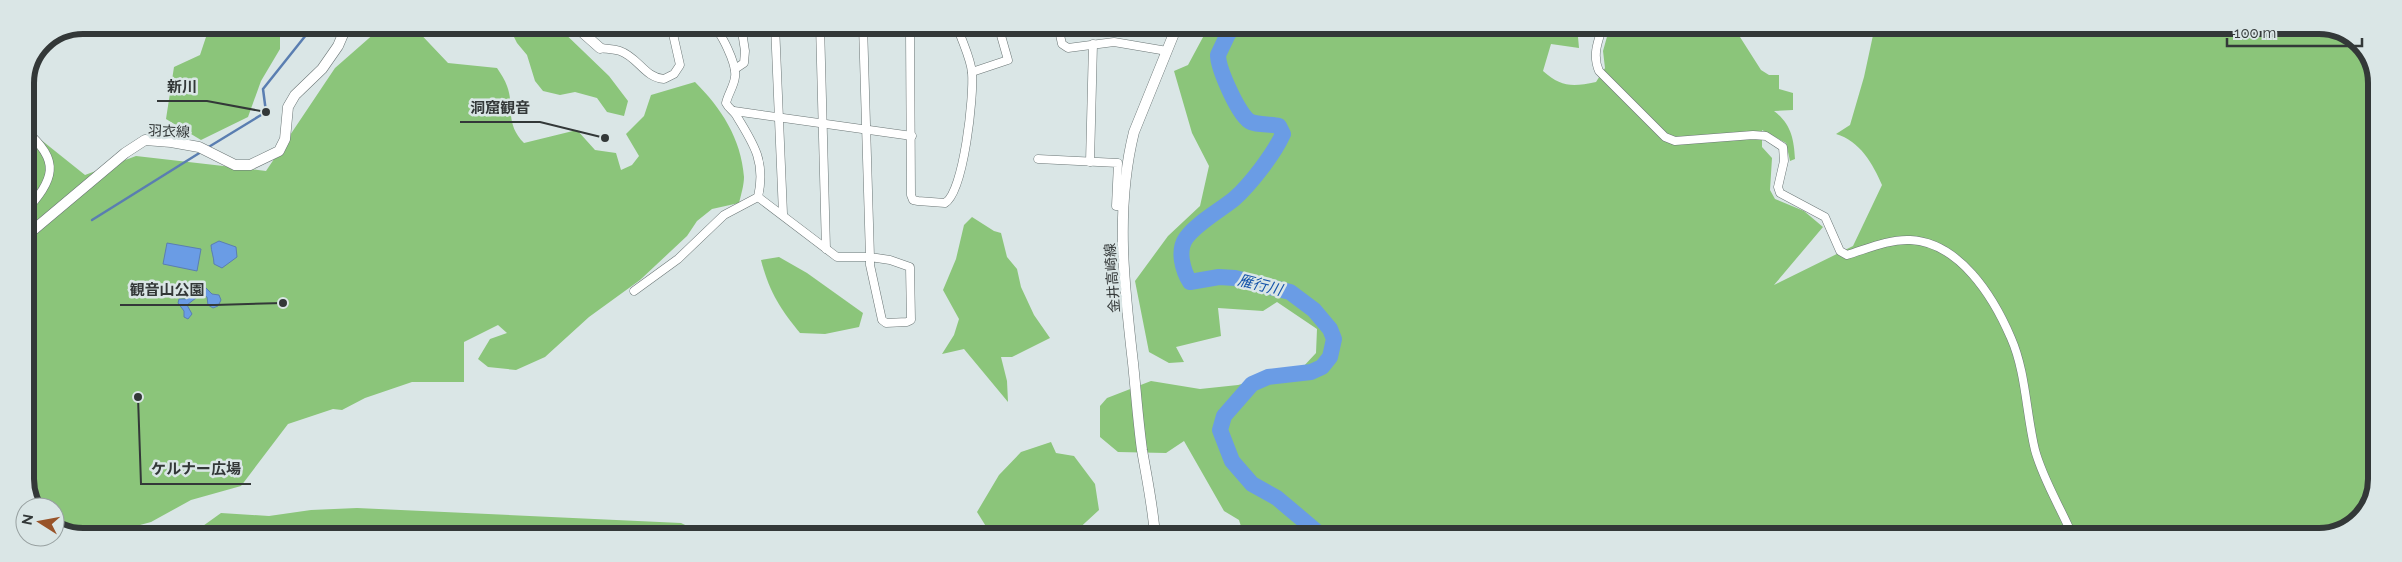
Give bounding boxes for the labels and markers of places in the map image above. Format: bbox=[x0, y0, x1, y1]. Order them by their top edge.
callout: 新川 bbox=[157, 71, 207, 101]
callout: 洞窟観音 bbox=[460, 92, 540, 122]
callout: 観音山公園 bbox=[120, 275, 215, 305]
callout: ケルナー広場 bbox=[141, 454, 251, 484]

